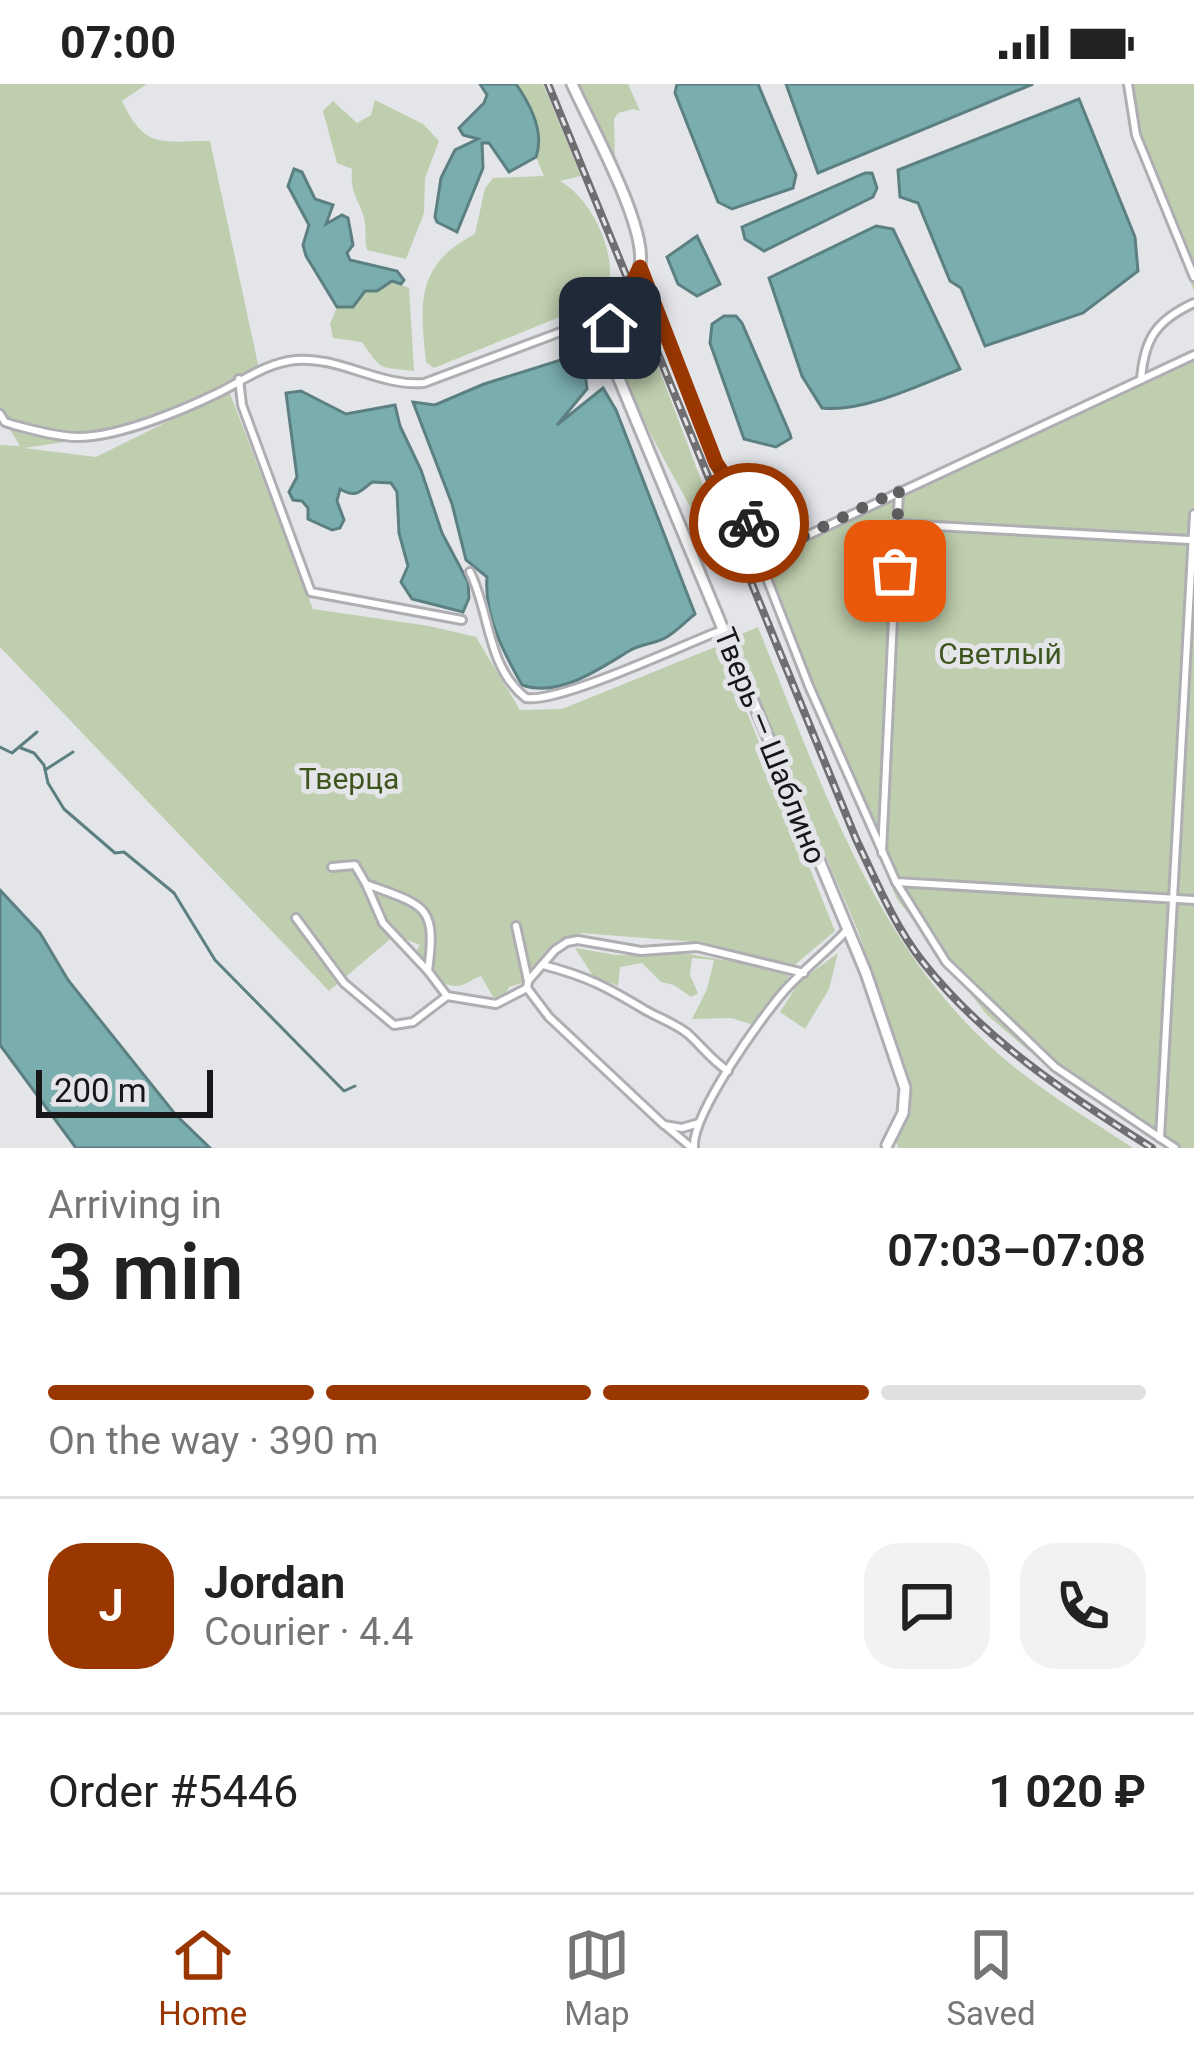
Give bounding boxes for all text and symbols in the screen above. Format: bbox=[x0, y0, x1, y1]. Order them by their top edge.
text: 07:00 bbox=[60, 16, 176, 69]
pin bbox=[559, 277, 661, 379]
icon: home bbox=[577, 295, 643, 361]
courier bbox=[689, 463, 809, 583]
icon: bike bbox=[716, 490, 782, 556]
pin bbox=[844, 520, 946, 622]
icon: bag bbox=[862, 538, 928, 604]
street label: Тверь — Шаблино bbox=[707, 623, 834, 869]
park label: Светлый bbox=[938, 636, 1062, 671]
park label: Тверца bbox=[299, 761, 399, 796]
scale bar bbox=[36, 1064, 213, 1117]
text: 200 m bbox=[54, 1071, 147, 1110]
text: Arriving in bbox=[48, 1182, 222, 1228]
text: 07:03–07:08 bbox=[887, 1224, 1146, 1277]
text: 3 min bbox=[48, 1227, 244, 1318]
text: On the way · 390 m bbox=[48, 1418, 379, 1464]
button: chat bbox=[864, 1543, 990, 1669]
button: phone bbox=[1020, 1543, 1146, 1669]
text: Jordan bbox=[204, 1556, 345, 1609]
text: J bbox=[98, 1579, 124, 1632]
text: Courier · 4.4 bbox=[204, 1609, 413, 1655]
text: Order #5446 bbox=[48, 1765, 298, 1818]
text: 1 020 ₽ bbox=[989, 1765, 1146, 1818]
tab: Home bbox=[158, 1922, 247, 2033]
tab: Map bbox=[564, 1922, 630, 2033]
tab: Saved bbox=[946, 1922, 1036, 2033]

